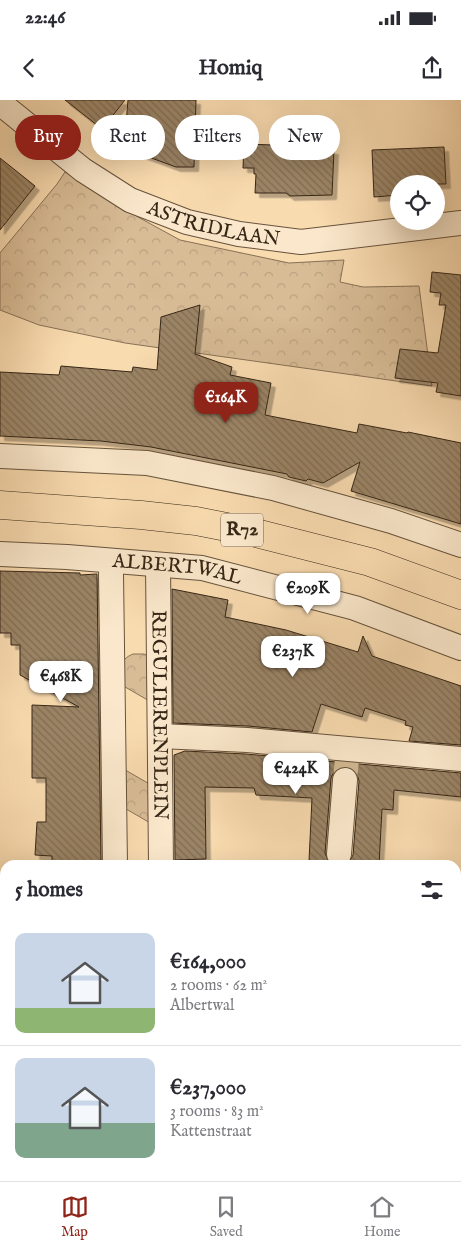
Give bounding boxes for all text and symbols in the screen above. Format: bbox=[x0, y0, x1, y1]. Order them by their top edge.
text: 22:46 bbox=[25, 6, 65, 30]
icon: back bbox=[15, 54, 43, 82]
text: Homiq bbox=[198, 54, 263, 82]
icon: share bbox=[418, 54, 446, 82]
chip: Buy bbox=[15, 115, 81, 160]
chip: Rent bbox=[91, 115, 165, 160]
chip: Filters bbox=[175, 115, 259, 160]
chip: New bbox=[269, 115, 340, 160]
map controls bbox=[390, 175, 445, 230]
button: locate bbox=[390, 175, 445, 230]
street label: ASTRIDLAAN bbox=[143, 195, 282, 252]
pin: €164K bbox=[191, 382, 261, 424]
text: €164K bbox=[205, 388, 247, 408]
road number: R72 bbox=[221, 514, 263, 546]
street label: ALBERTWAL bbox=[111, 548, 245, 591]
pin: €209K bbox=[273, 572, 343, 615]
text: €209K bbox=[286, 579, 330, 599]
street label: REGULIERENPLEIN bbox=[146, 610, 173, 820]
pin: €237K bbox=[258, 636, 328, 678]
text: €237K bbox=[272, 642, 314, 662]
pin: €468K bbox=[26, 660, 96, 703]
text: €468K bbox=[40, 667, 82, 687]
pin: €424K bbox=[261, 752, 331, 795]
text: €424K bbox=[274, 759, 318, 779]
icon: filters bbox=[418, 876, 446, 904]
text: 5 homes bbox=[15, 877, 83, 904]
text: €164,000 bbox=[170, 949, 246, 976]
icon: home bbox=[55, 953, 115, 1013]
text: 2 rooms · 62 m² bbox=[170, 976, 267, 996]
text: Albertwal bbox=[170, 996, 234, 1016]
text: €237,000 bbox=[170, 1075, 246, 1102]
icon: home bbox=[55, 1078, 115, 1138]
text: 3 rooms · 83 m² bbox=[170, 1102, 264, 1122]
text: Kattenstraat bbox=[170, 1122, 252, 1142]
tab: Map bbox=[61, 1193, 89, 1241]
tab: Saved bbox=[210, 1193, 243, 1241]
tab: Home bbox=[364, 1193, 400, 1241]

